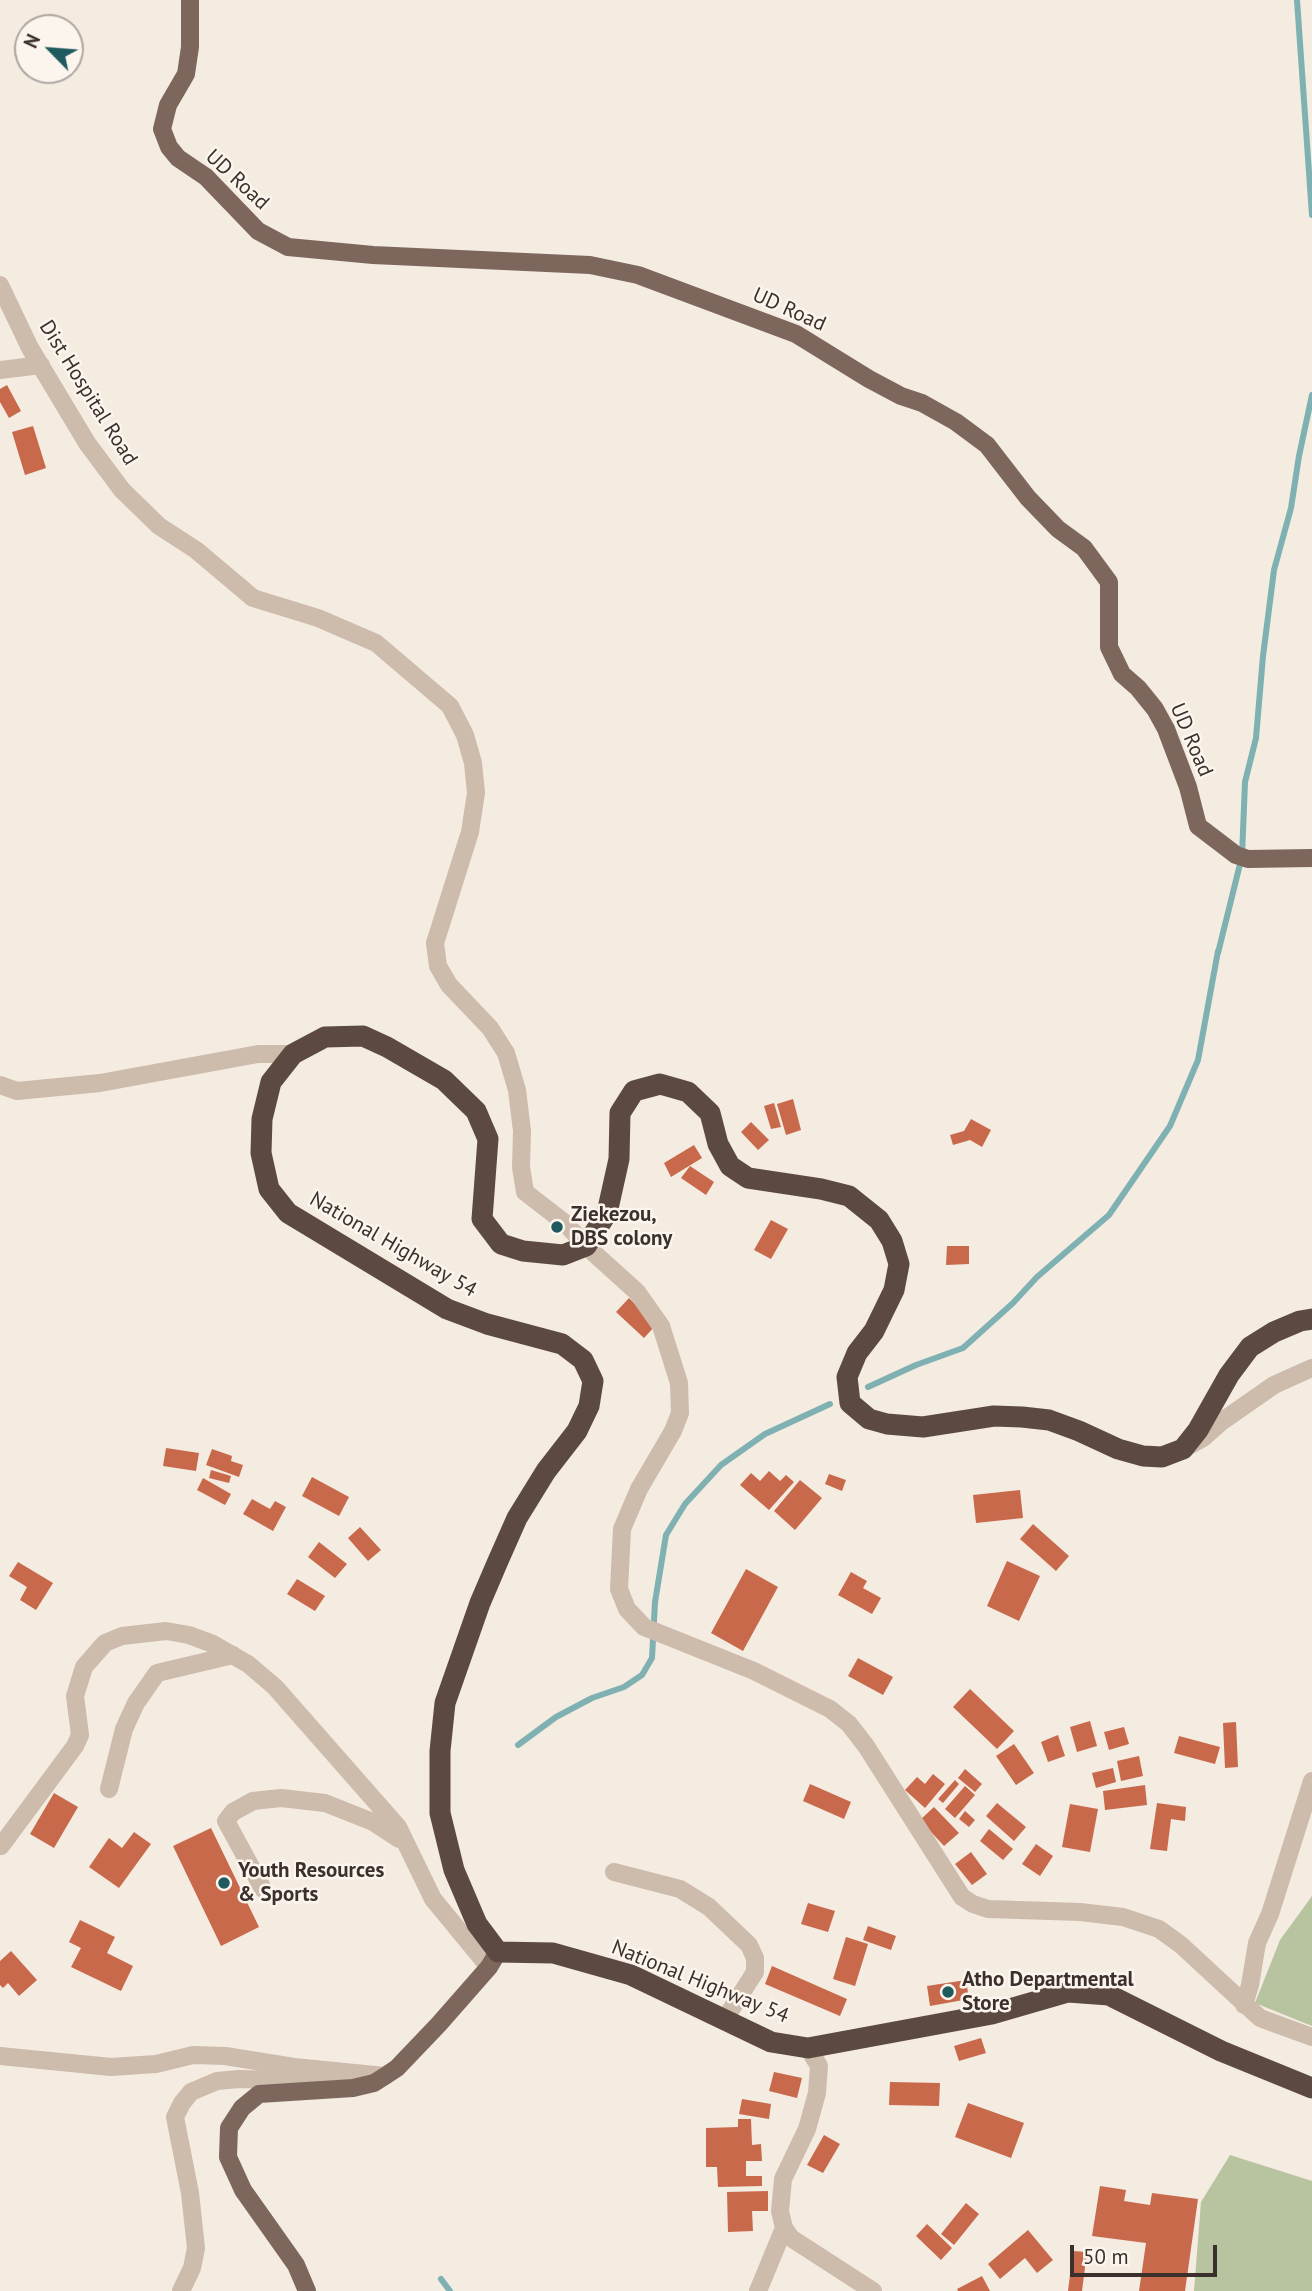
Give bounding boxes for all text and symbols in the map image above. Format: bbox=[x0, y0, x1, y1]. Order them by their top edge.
north arrow bbox=[14, 14, 84, 84]
text: N bbox=[18, 30, 45, 52]
street label: UD Road bbox=[200, 144, 274, 216]
street label: UD Road bbox=[748, 283, 830, 337]
street label: Dist Hospital Road bbox=[33, 316, 143, 470]
street label: UD Road bbox=[1164, 699, 1218, 781]
street label: National Highway 54 bbox=[305, 1187, 481, 1303]
place label: Ziekezou, DBS colony bbox=[571, 1202, 672, 1252]
marker: Ziekezou, DBS colony bbox=[549, 1219, 565, 1235]
place label: Youth Resources & Sports bbox=[238, 1858, 384, 1908]
marker: Youth Resources & Sports bbox=[216, 1875, 232, 1891]
street label: National Highway 54 bbox=[608, 1935, 792, 2029]
place label: Atho Departmental Store bbox=[962, 1967, 1134, 2017]
marker: Atho Departmental Store bbox=[940, 1984, 956, 2000]
scale bar bbox=[1074, 2232, 1221, 2276]
text: 50 m bbox=[1083, 2243, 1129, 2270]

